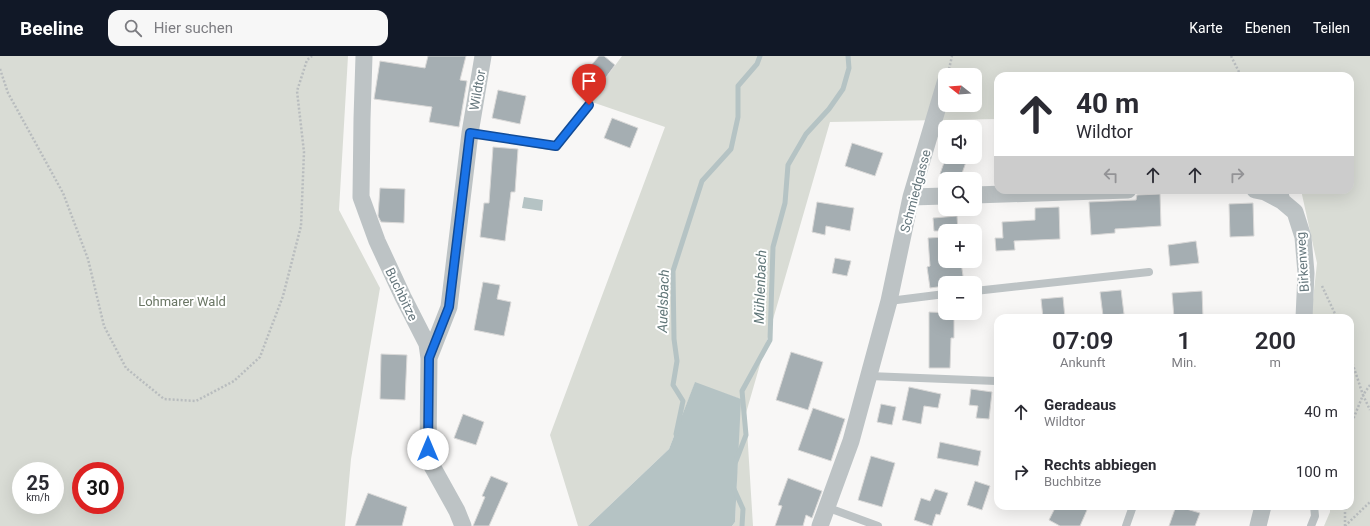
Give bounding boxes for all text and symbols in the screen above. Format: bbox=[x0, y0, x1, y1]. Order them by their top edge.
search box bbox=[108, 10, 388, 46]
text: Beeline bbox=[20, 17, 84, 40]
icon: search bbox=[122, 17, 144, 39]
text: Hier suchen bbox=[154, 19, 233, 37]
text: Karte bbox=[1189, 20, 1223, 36]
text: Ebenen bbox=[1245, 20, 1291, 36]
text: Teilen bbox=[1313, 20, 1350, 36]
pin bbox=[572, 64, 606, 105]
street label: Wildtor bbox=[467, 68, 489, 112]
north arrow bbox=[938, 68, 982, 112]
map controls bbox=[938, 68, 982, 320]
icon: arrive bbox=[578, 70, 600, 92]
text: 40 m bbox=[1076, 87, 1139, 120]
icon: ahead bbox=[1010, 88, 1062, 140]
button: sound bbox=[938, 120, 982, 164]
text: Wildtor bbox=[1076, 121, 1133, 142]
street label: Schmiedgasse bbox=[897, 148, 934, 234]
icon: left bbox=[1100, 164, 1122, 186]
icon: ahead bbox=[1142, 164, 1164, 186]
icon: ahead bbox=[1184, 164, 1206, 186]
icon: right bbox=[1226, 164, 1248, 186]
button: search bbox=[938, 172, 982, 216]
button: + bbox=[938, 224, 982, 268]
street label: Birkenweg bbox=[1293, 231, 1312, 293]
water label: Mühlenbach bbox=[751, 250, 769, 324]
street label: Buchbitze bbox=[382, 265, 421, 323]
water label: Auelsbach bbox=[654, 269, 672, 334]
button: − bbox=[938, 276, 982, 320]
park label: Lohmarer Wald bbox=[138, 294, 226, 309]
text: 07:09 bbox=[1052, 327, 1113, 355]
text: 1 bbox=[1177, 327, 1191, 355]
text: 200 bbox=[1255, 327, 1296, 355]
text: Ankunft bbox=[1060, 355, 1105, 370]
text: Min. bbox=[1172, 355, 1197, 370]
text: m bbox=[1270, 355, 1281, 370]
text: Geradeaus bbox=[1044, 396, 1116, 414]
icon: ahead bbox=[1010, 401, 1032, 423]
text: 40 m bbox=[1304, 403, 1338, 421]
text: Wildtor bbox=[1044, 414, 1085, 429]
position arrow bbox=[407, 428, 449, 470]
text: Rechts abbiegen bbox=[1044, 456, 1157, 474]
icon: right bbox=[1010, 461, 1032, 483]
speed limit sign: 30 bbox=[72, 462, 124, 514]
text: 100 m bbox=[1296, 463, 1338, 481]
text: 25 bbox=[27, 471, 49, 495]
text: Buchbitze bbox=[1044, 474, 1101, 489]
text: km/h bbox=[26, 492, 50, 503]

